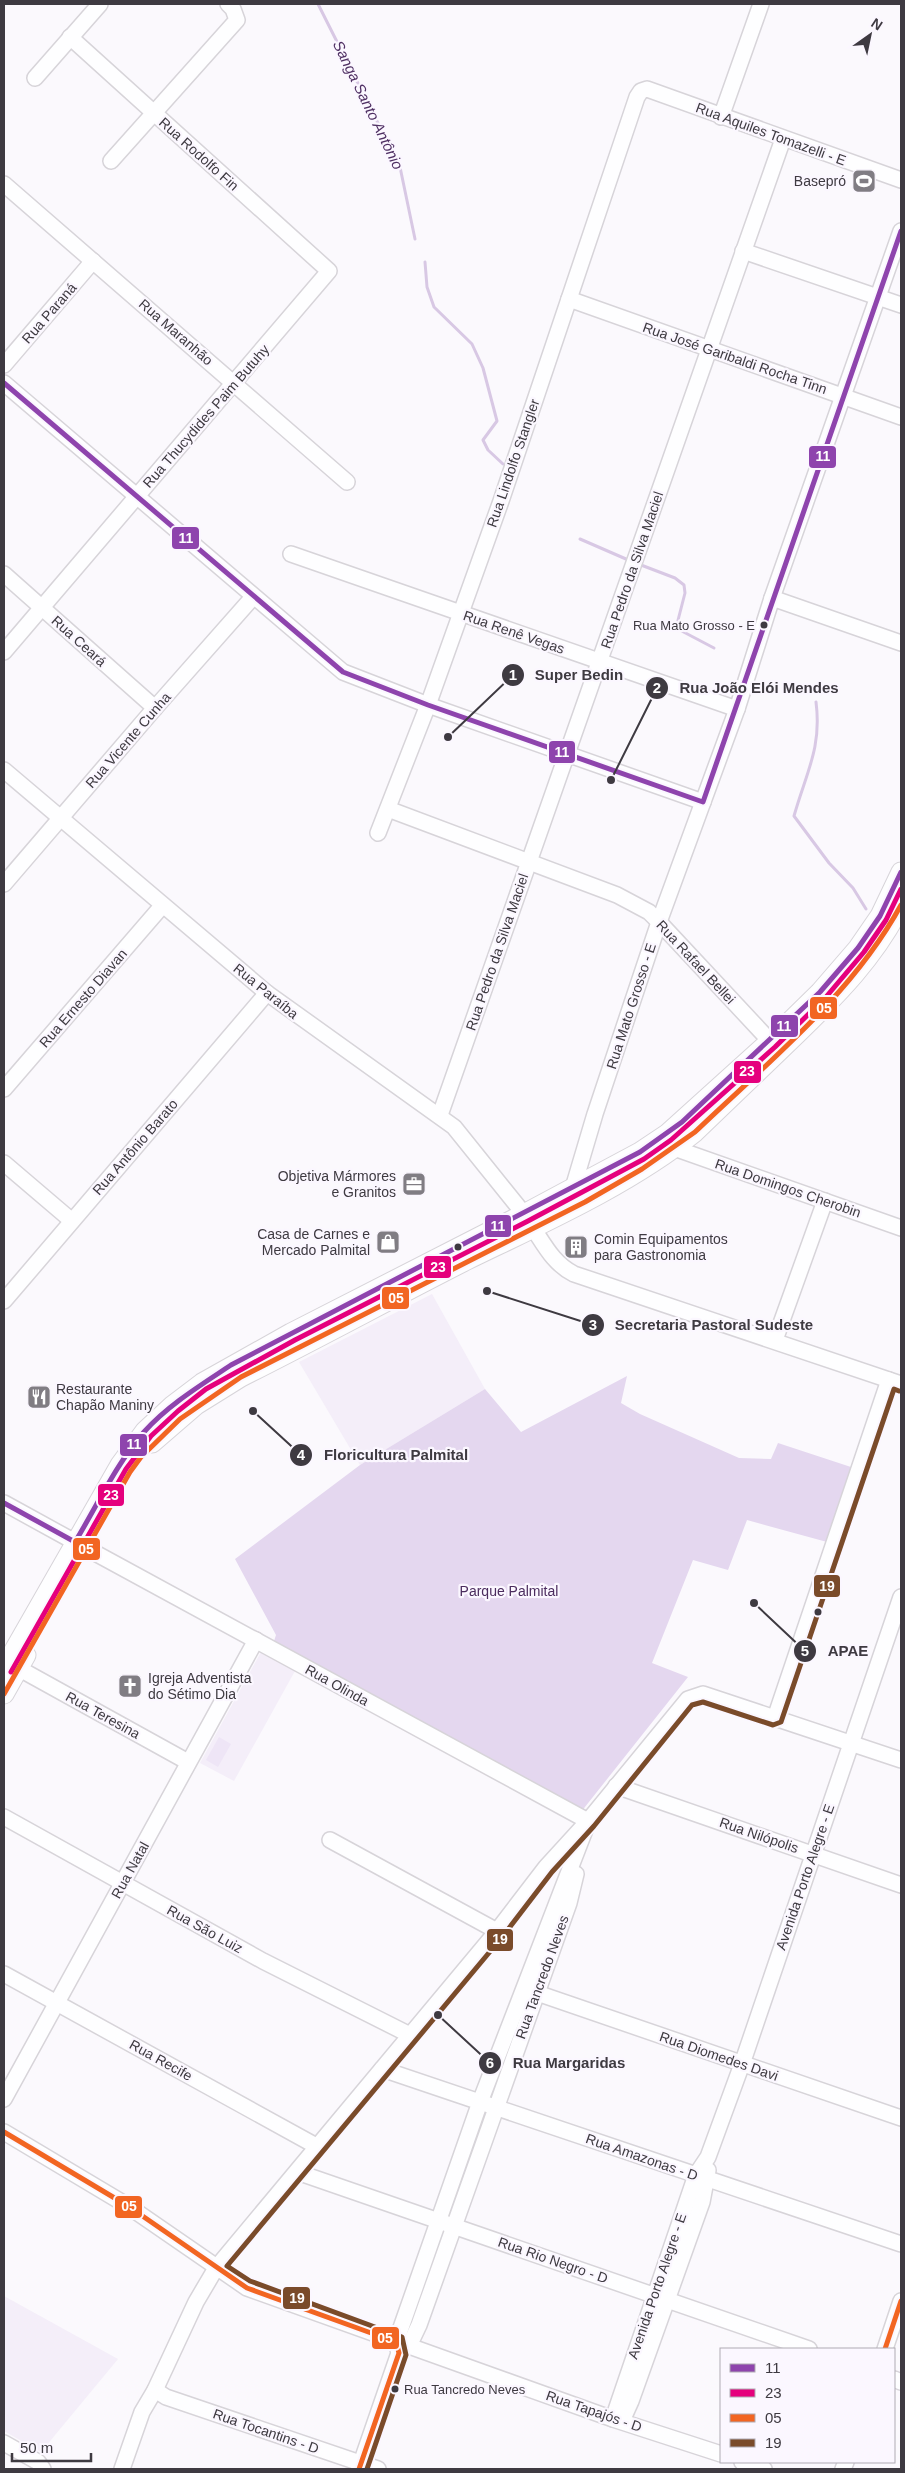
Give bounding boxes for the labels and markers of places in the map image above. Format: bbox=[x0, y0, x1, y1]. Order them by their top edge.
sports icon: Basepró bbox=[851, 168, 877, 194]
place label: Basepró bbox=[794, 173, 846, 189]
place label: Rua Mato Grosso - E bbox=[633, 618, 755, 633]
marker: Rua Mato Grosso - E bbox=[759, 620, 769, 630]
callout: Super Bedin bbox=[500, 660, 634, 690]
callout: Rua João Elói Mendes bbox=[644, 673, 849, 703]
place label: Objetiva Mármores e Granitos bbox=[278, 1168, 396, 1200]
office icon: Objetiva Mármores e Granitos bbox=[401, 1171, 427, 1197]
place label: Casa de Carnes e Mercado Palmital bbox=[257, 1226, 370, 1258]
shop icon: Casa de Carnes e Mercado Palmital bbox=[375, 1229, 401, 1255]
place label: Comin Equipamentos para Gastronomia bbox=[594, 1231, 728, 1263]
building icon: Comin Equipamentos para Gastronomia bbox=[563, 1234, 589, 1260]
unlabelled marker bbox=[453, 1242, 463, 1252]
callout: Secretaria Pastoral Sudeste bbox=[580, 1310, 824, 1340]
place label: Restaurante Chapão Maniny bbox=[56, 1381, 154, 1413]
restaurant icon: Restaurante Chapão Maniny bbox=[26, 1384, 52, 1410]
callout: Floricultura Palmital bbox=[289, 1440, 478, 1470]
unlabelled marker bbox=[813, 1607, 823, 1617]
callout: APAE bbox=[793, 1636, 878, 1666]
place label: Igreja Adventista do Sétimo Dia bbox=[148, 1670, 252, 1702]
church icon: Igreja Adventista do Sétimo Dia bbox=[117, 1673, 143, 1699]
callout: Rua Margaridas bbox=[477, 2048, 635, 2078]
place label: Rua Tancredo Neves bbox=[404, 2382, 526, 2397]
marker: Rua Tancredo Neves bbox=[390, 2384, 400, 2394]

